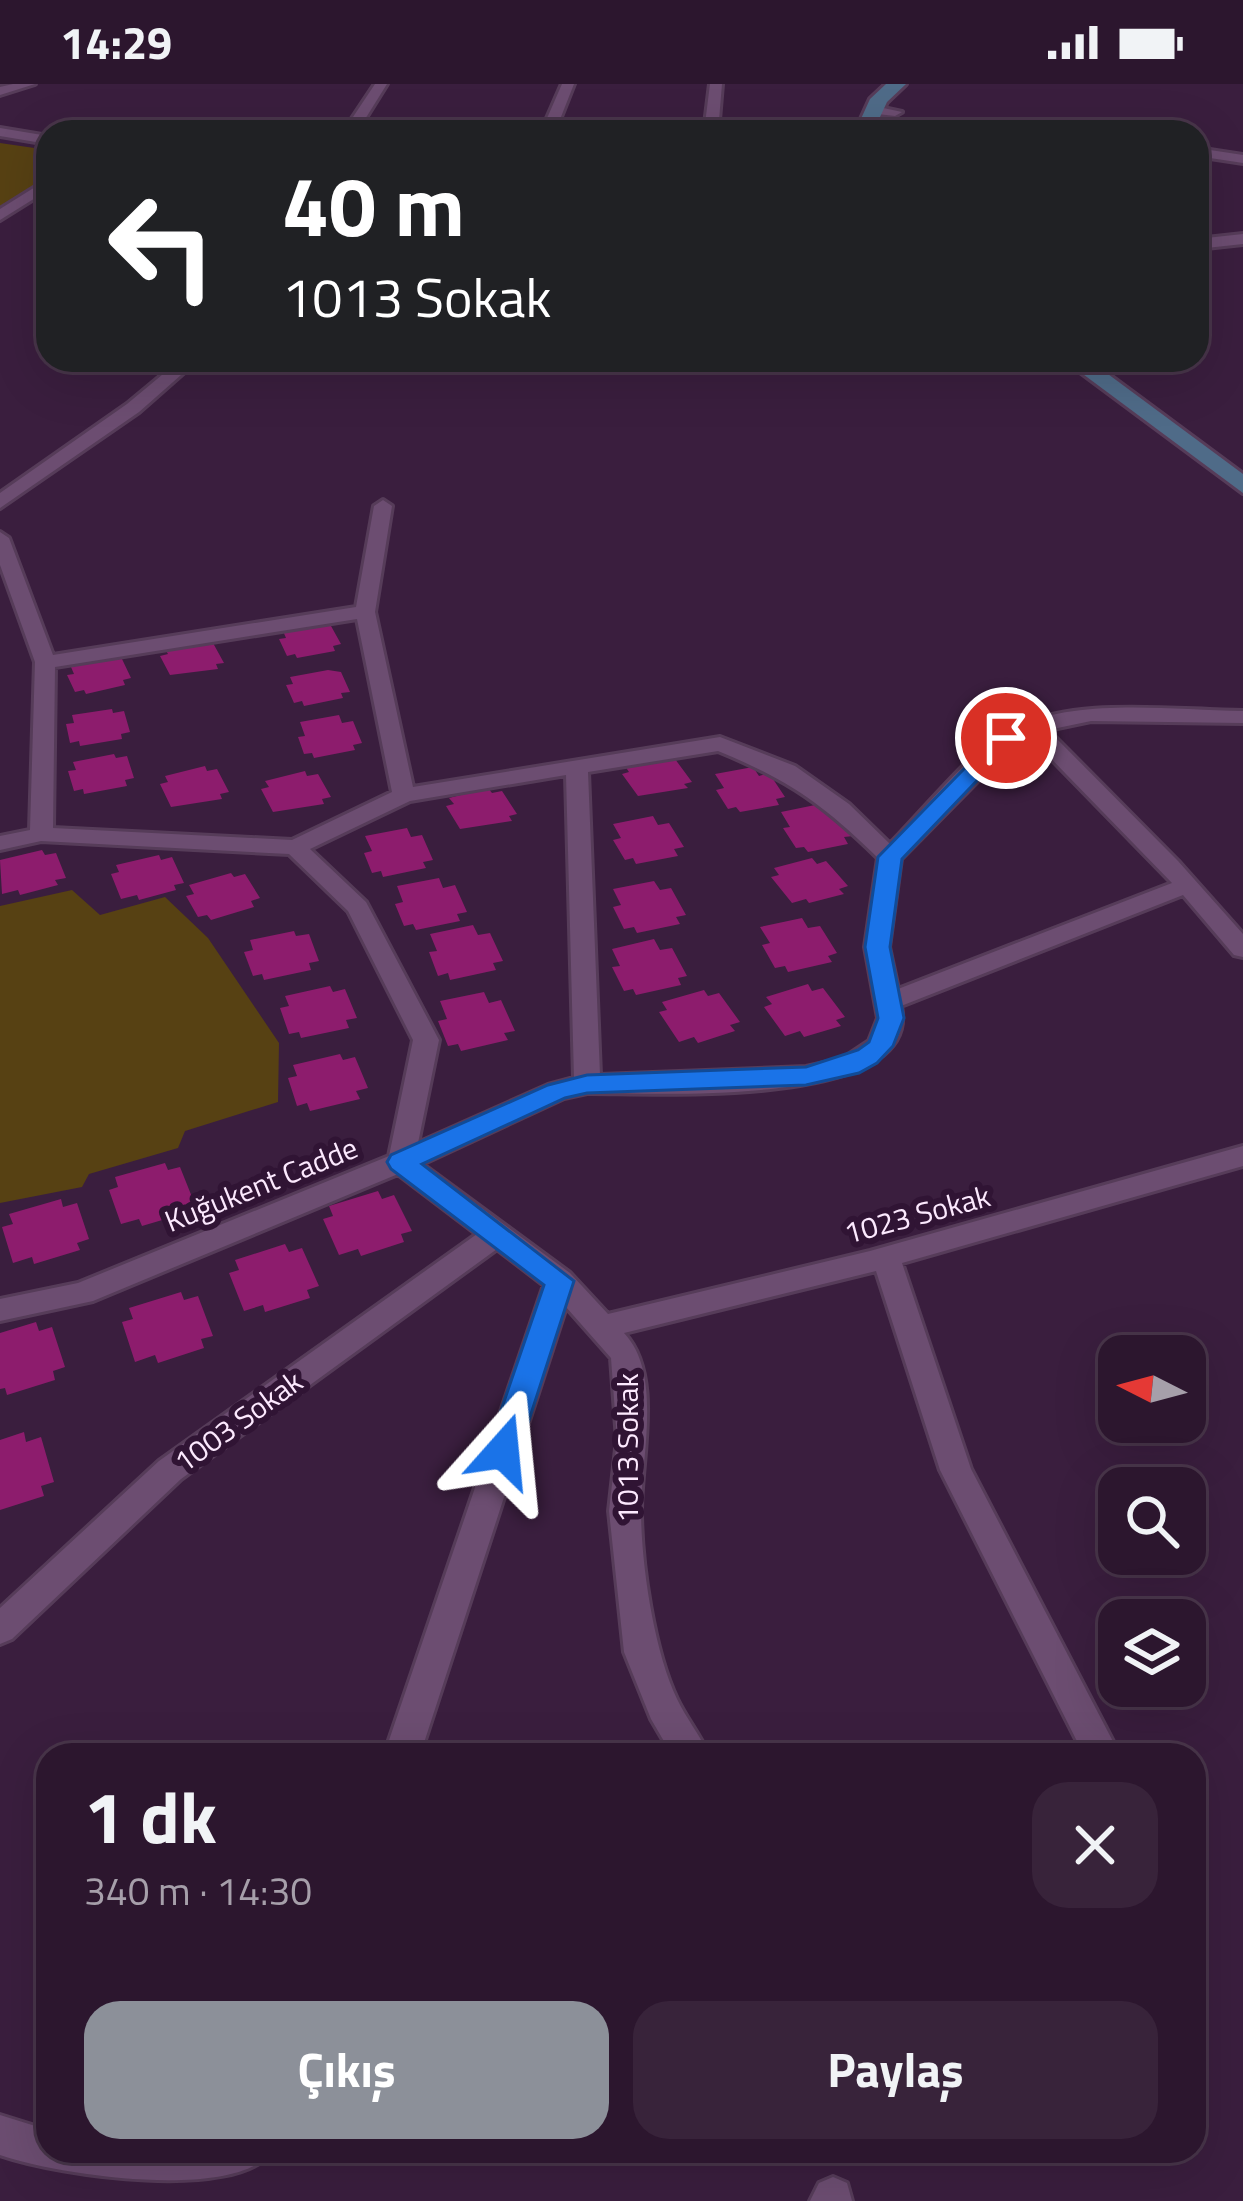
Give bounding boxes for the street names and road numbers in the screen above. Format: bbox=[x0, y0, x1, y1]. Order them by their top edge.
street label: Kuğukent Cadde bbox=[158, 1124, 364, 1244]
street label: 1023 Sokak bbox=[839, 1172, 995, 1256]
street label: 1003 Sokak bbox=[164, 1358, 312, 1484]
street label: 1013 Sokak bbox=[604, 1373, 650, 1523]

